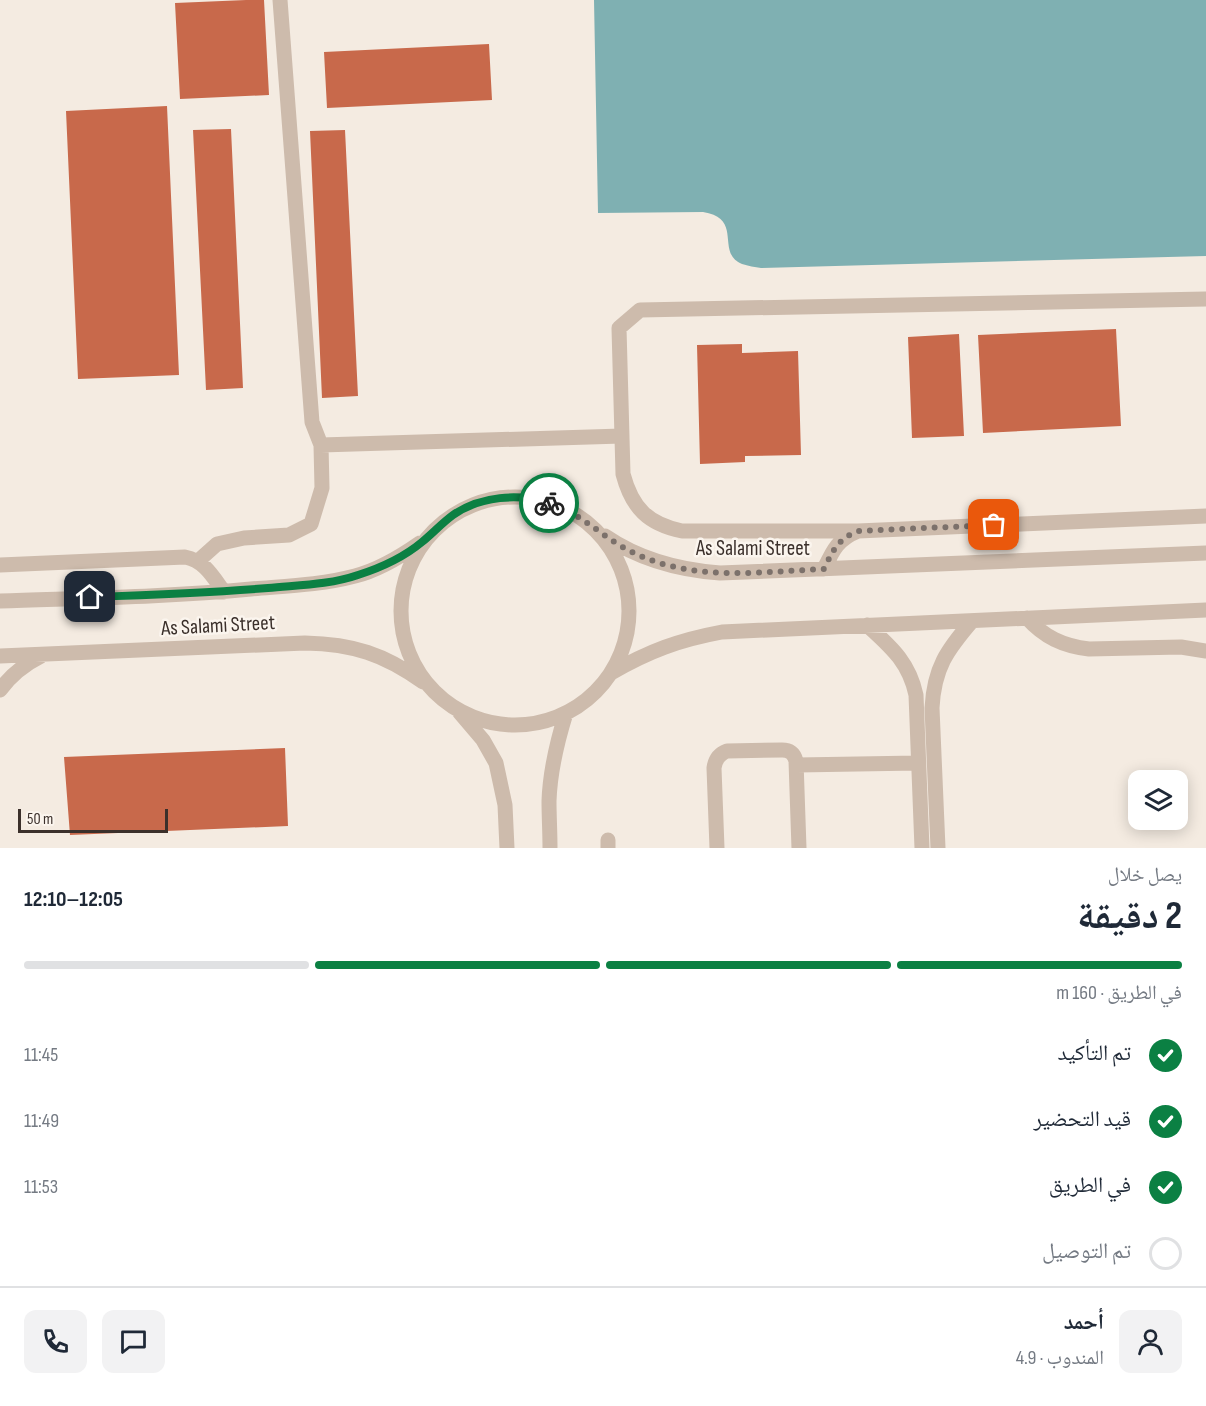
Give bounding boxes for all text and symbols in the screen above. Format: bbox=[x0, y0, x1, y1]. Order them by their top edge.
courier bbox=[519, 473, 579, 533]
icon: bike bbox=[533, 487, 566, 520]
pin bbox=[968, 499, 1019, 550]
icon: bag bbox=[977, 508, 1010, 541]
street label: As Salami Street bbox=[695, 536, 810, 561]
pin bbox=[64, 571, 115, 622]
icon: home bbox=[73, 580, 106, 613]
street label: As Salami Street bbox=[159, 610, 276, 641]
map controls bbox=[1128, 770, 1188, 830]
button: layers bbox=[1128, 770, 1188, 830]
scale bar bbox=[18, 806, 168, 834]
text: 50 m bbox=[27, 810, 53, 829]
text: يصل خلال bbox=[1108, 863, 1182, 887]
text: 12:05–12:10 bbox=[24, 886, 123, 913]
text: 2 دقيقة bbox=[1077, 893, 1182, 940]
text: في الطريق · 160 m bbox=[1056, 981, 1182, 1005]
icon: check bbox=[1149, 1039, 1182, 1072]
text: تم التأكيد bbox=[1057, 1040, 1131, 1067]
text: 11:45 bbox=[24, 1043, 58, 1067]
icon: check bbox=[1149, 1105, 1182, 1138]
text: قيد التحضير bbox=[1034, 1106, 1131, 1133]
text: 11:49 bbox=[24, 1109, 59, 1133]
icon: check bbox=[1149, 1171, 1182, 1204]
text: في الطريق bbox=[1049, 1172, 1131, 1199]
text: 11:53 bbox=[24, 1175, 58, 1199]
text: تم التوصيل bbox=[1042, 1238, 1131, 1265]
text: أحمد bbox=[1064, 1309, 1104, 1336]
button: phone bbox=[24, 1310, 87, 1373]
button: chat bbox=[102, 1310, 165, 1373]
button: person bbox=[1119, 1310, 1182, 1373]
text: المندوب · 4.9 bbox=[1016, 1346, 1104, 1370]

